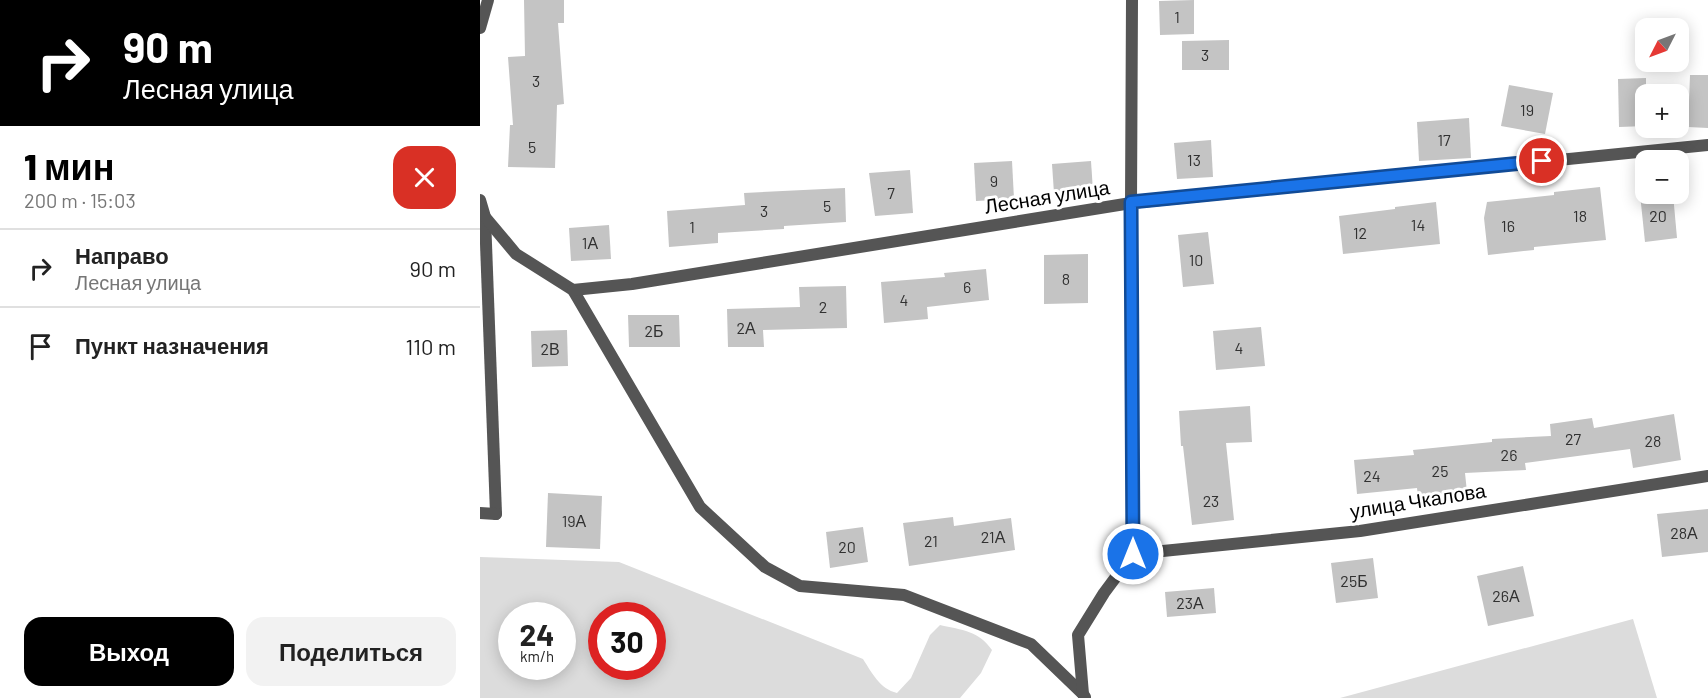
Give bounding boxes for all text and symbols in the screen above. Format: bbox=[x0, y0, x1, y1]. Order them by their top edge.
house number: 1 bbox=[1174, 7, 1180, 26]
north arrow bbox=[1635, 18, 1689, 72]
map controls bbox=[1635, 18, 1689, 204]
text: 90 m bbox=[123, 21, 213, 71]
icon: right bbox=[24, 24, 102, 102]
house number: 3 bbox=[1201, 45, 1209, 64]
house number: 3 bbox=[532, 71, 540, 90]
text: Лесная улица bbox=[123, 72, 293, 104]
button: + bbox=[1635, 84, 1689, 138]
house number: 19 bbox=[1520, 100, 1534, 119]
house number: 17 bbox=[1437, 130, 1451, 149]
pin bbox=[1516, 135, 1567, 186]
house number: 5 bbox=[528, 137, 536, 156]
text: 1 мин bbox=[24, 144, 115, 187]
icon: arrive bbox=[1525, 144, 1558, 177]
button: close bbox=[393, 146, 456, 209]
house number: 13 bbox=[1187, 150, 1201, 169]
button: − bbox=[1635, 150, 1689, 204]
house number: 9 bbox=[990, 171, 998, 190]
street label: Лесная улица bbox=[983, 174, 1112, 218]
house number: 7 bbox=[887, 183, 895, 202]
text: 200 m · 15:03 bbox=[24, 188, 136, 212]
house number: 5 bbox=[823, 196, 831, 215]
house number: 3 bbox=[760, 201, 768, 220]
house number: 18 bbox=[1573, 206, 1587, 225]
house number: 20 bbox=[1649, 206, 1667, 225]
house number: 14 bbox=[1411, 215, 1425, 234]
house number: 16 bbox=[1501, 216, 1515, 235]
house number: 1 bbox=[689, 217, 695, 236]
house number: 12 bbox=[1353, 223, 1367, 242]
house number: 1А bbox=[582, 233, 598, 252]
text: Направо bbox=[75, 242, 169, 268]
house number: 10 bbox=[1189, 250, 1203, 269]
icon: right bbox=[24, 252, 57, 285]
text: 90 m bbox=[410, 255, 456, 281]
house number: 8 bbox=[1062, 269, 1070, 288]
text: Лесная улица bbox=[75, 270, 201, 294]
house number: 6 bbox=[963, 277, 971, 296]
house number: 4 bbox=[900, 290, 908, 309]
house number: 2 bbox=[819, 297, 827, 316]
house number: 2А bbox=[736, 318, 756, 337]
house number: 2Б bbox=[644, 321, 664, 340]
icon: arrive bbox=[24, 330, 57, 363]
text: Пункт назначения bbox=[75, 332, 269, 358]
text: 110 m bbox=[406, 333, 456, 359]
house number: 4 bbox=[1235, 338, 1243, 357]
house number: 2В bbox=[540, 339, 560, 358]
house number: 27 bbox=[1565, 429, 1581, 448]
house number: 28 bbox=[1645, 431, 1661, 450]
house number: 26 bbox=[1501, 445, 1517, 464]
house number: 25 bbox=[1432, 461, 1448, 480]
house number: 24 bbox=[1363, 466, 1381, 485]
street label: улица Чкалова bbox=[1348, 477, 1488, 523]
house number: 23 bbox=[1203, 491, 1219, 510]
house number: 19А bbox=[562, 511, 587, 530]
position arrow bbox=[1101, 522, 1165, 586]
house number: 28А bbox=[1670, 523, 1698, 542]
house number: 21А bbox=[981, 527, 1006, 546]
house number: 21 bbox=[924, 531, 938, 550]
house number: 20 bbox=[838, 537, 856, 556]
house number: 25Б bbox=[1340, 571, 1368, 590]
house number: 26А bbox=[1492, 586, 1520, 605]
house number: 23А bbox=[1176, 593, 1204, 612]
speed limit sign: 30 bbox=[588, 602, 666, 680]
text: 24 bbox=[520, 616, 554, 652]
button: Выход bbox=[24, 617, 234, 686]
button: Поделиться bbox=[246, 617, 456, 686]
text: km/h bbox=[520, 647, 554, 665]

